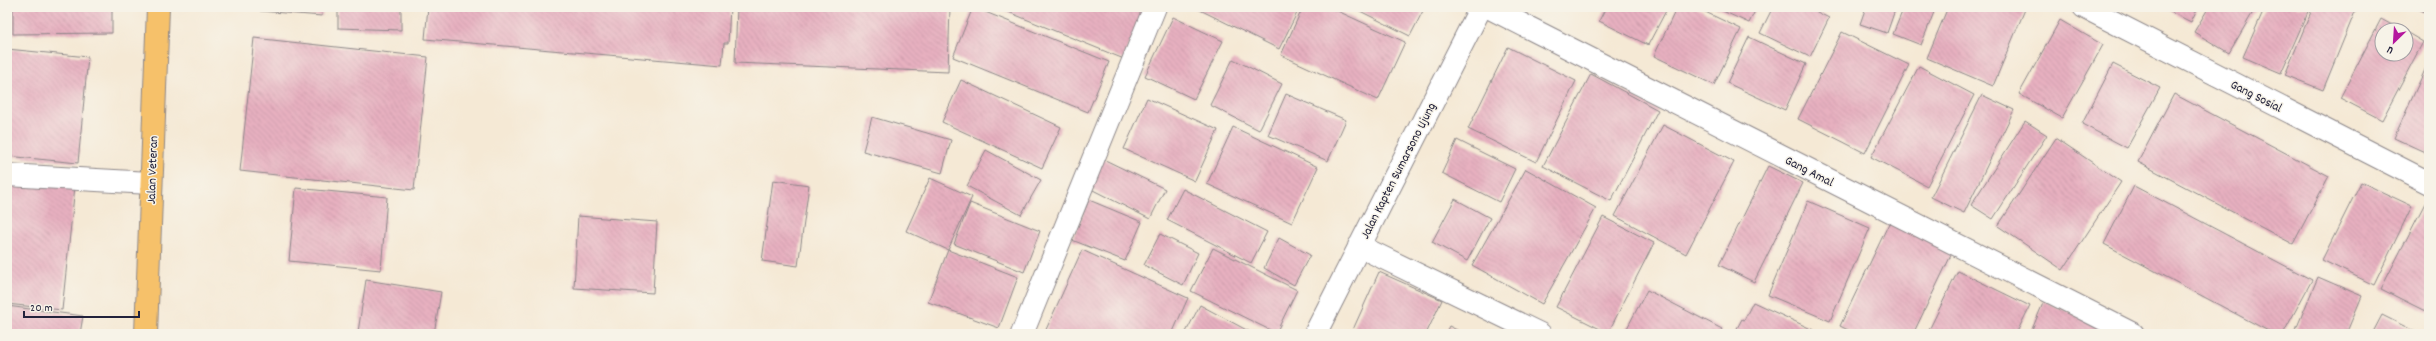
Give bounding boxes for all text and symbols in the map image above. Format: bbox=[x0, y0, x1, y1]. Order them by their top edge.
north arrow bbox=[2374, 22, 2414, 62]
text: U bbox=[2385, 41, 2396, 58]
street label: Gang Sosial bbox=[2227, 76, 2285, 118]
street label: Jalan Kapten Sumarsono Ujung bbox=[1357, 99, 1442, 243]
street label: Jalan Veteran bbox=[143, 136, 164, 205]
street label: Gang Amal bbox=[1781, 152, 1837, 193]
scale bar bbox=[24, 293, 139, 319]
text: 20 m bbox=[30, 300, 53, 317]

